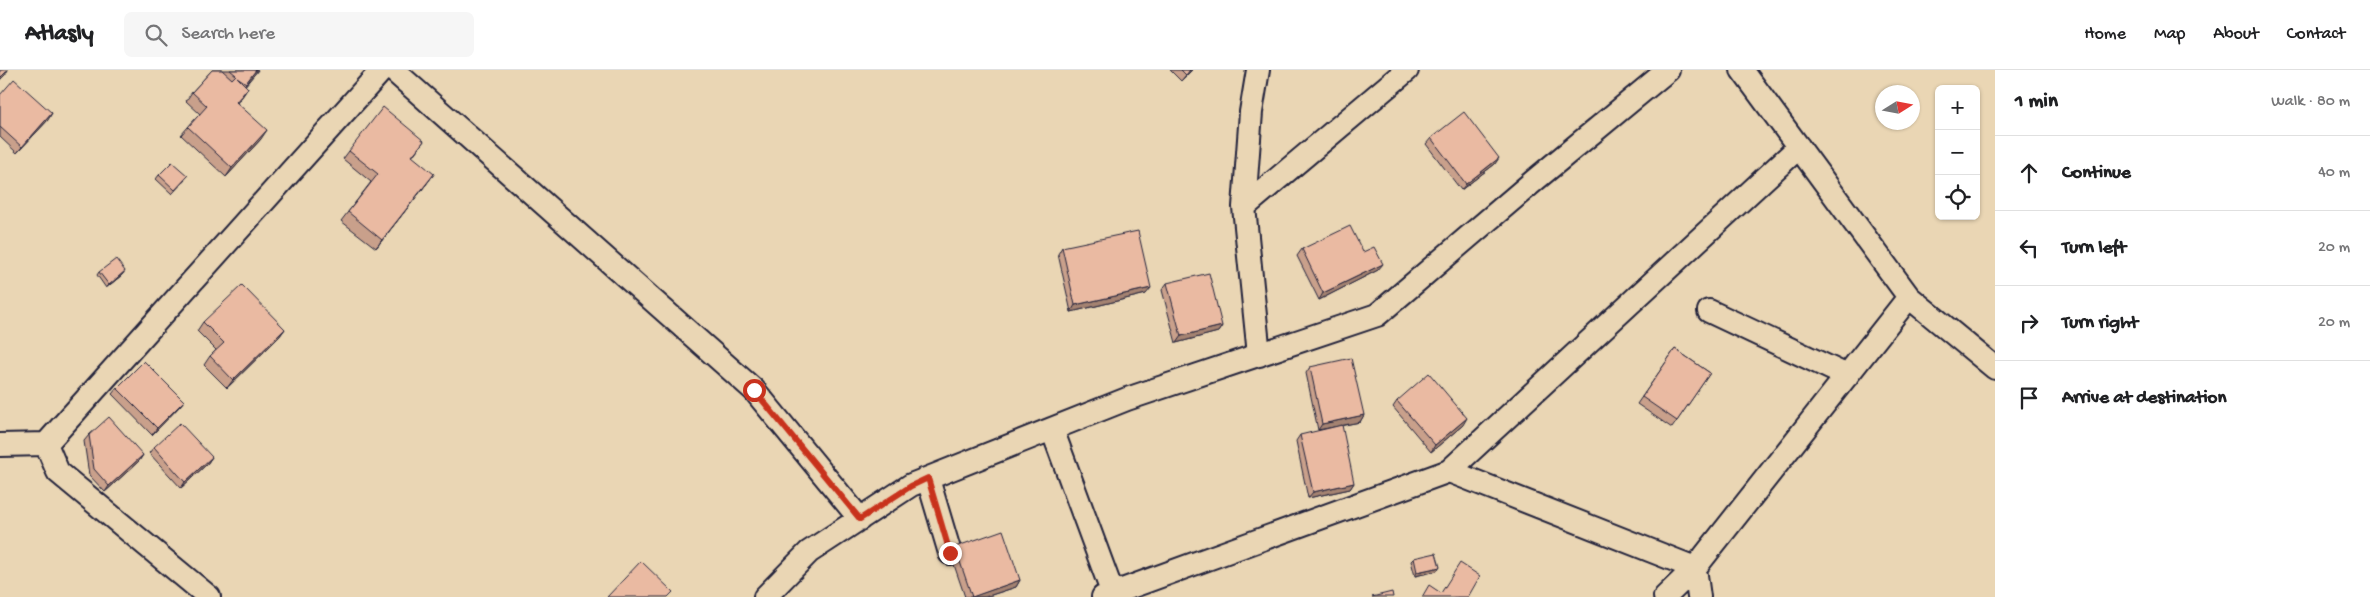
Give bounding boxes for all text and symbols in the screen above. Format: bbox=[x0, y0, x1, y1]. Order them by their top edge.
search box bbox=[124, 12, 474, 57]
text: Atlasly bbox=[25, 20, 94, 49]
icon: search bbox=[142, 21, 170, 49]
text: Search here bbox=[182, 23, 275, 46]
text: Home bbox=[2084, 24, 2126, 45]
text: Map bbox=[2154, 24, 2185, 45]
text: About bbox=[2213, 24, 2259, 45]
text: Contact bbox=[2287, 24, 2345, 45]
north arrow bbox=[1875, 85, 1920, 130]
map controls bbox=[1935, 85, 1980, 220]
button: + bbox=[1935, 85, 1980, 130]
text: 1 min bbox=[2015, 90, 2058, 115]
text: Walk · 80 m bbox=[2271, 93, 2350, 112]
button: − bbox=[1935, 130, 1980, 175]
icon: ahead bbox=[2015, 159, 2043, 187]
text: Continue bbox=[2062, 162, 2131, 185]
text: 40 m bbox=[2318, 164, 2350, 183]
button: locate bbox=[1935, 175, 1980, 220]
icon: left bbox=[2015, 234, 2043, 262]
text: Turn left bbox=[2062, 237, 2126, 260]
text: 20 m bbox=[2318, 239, 2350, 258]
icon: right bbox=[2015, 309, 2043, 337]
text: Turn right bbox=[2062, 312, 2138, 335]
text: 20 m bbox=[2318, 314, 2350, 333]
route start bbox=[743, 379, 766, 402]
icon: arrive bbox=[2015, 384, 2043, 412]
text: Arrive at destination bbox=[2062, 387, 2226, 410]
route end bbox=[939, 542, 962, 565]

